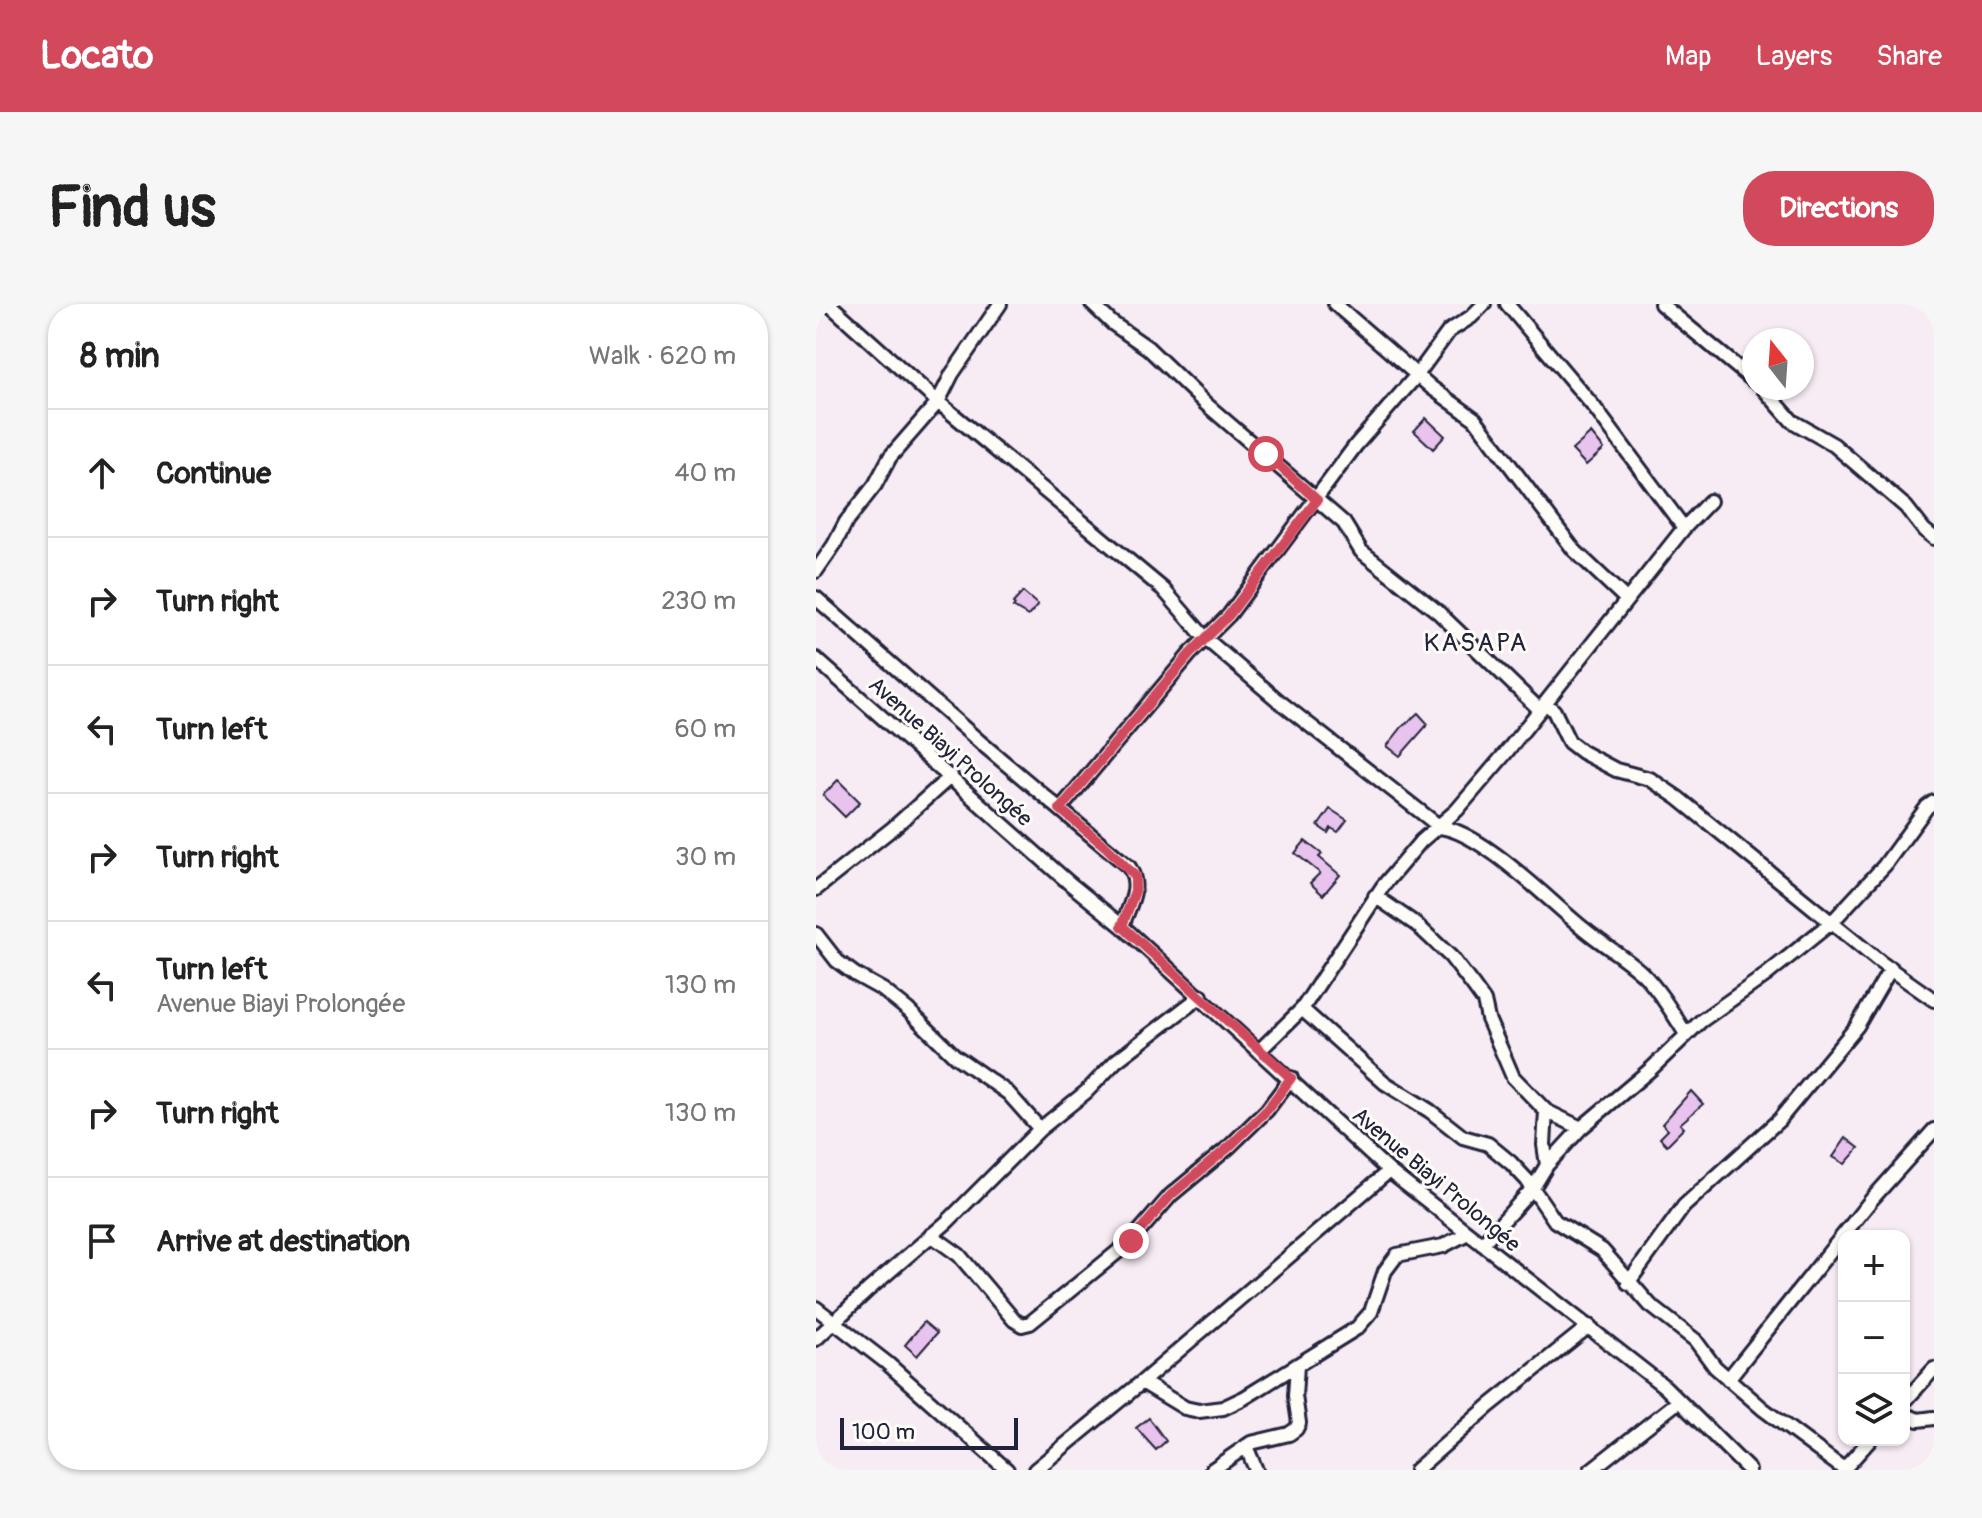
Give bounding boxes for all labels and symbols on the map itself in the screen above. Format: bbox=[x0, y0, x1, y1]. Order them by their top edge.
north arrow bbox=[1742, 328, 1814, 400]
route start bbox=[1248, 436, 1284, 472]
district label: KASAPA bbox=[1424, 627, 1528, 659]
street label: Avenue Biayi Prolongée bbox=[863, 671, 1038, 833]
street label: Avenue Biayi Prolongée bbox=[1347, 1101, 1526, 1258]
route end bbox=[1113, 1223, 1149, 1259]
scale bar bbox=[840, 1414, 1018, 1450]

